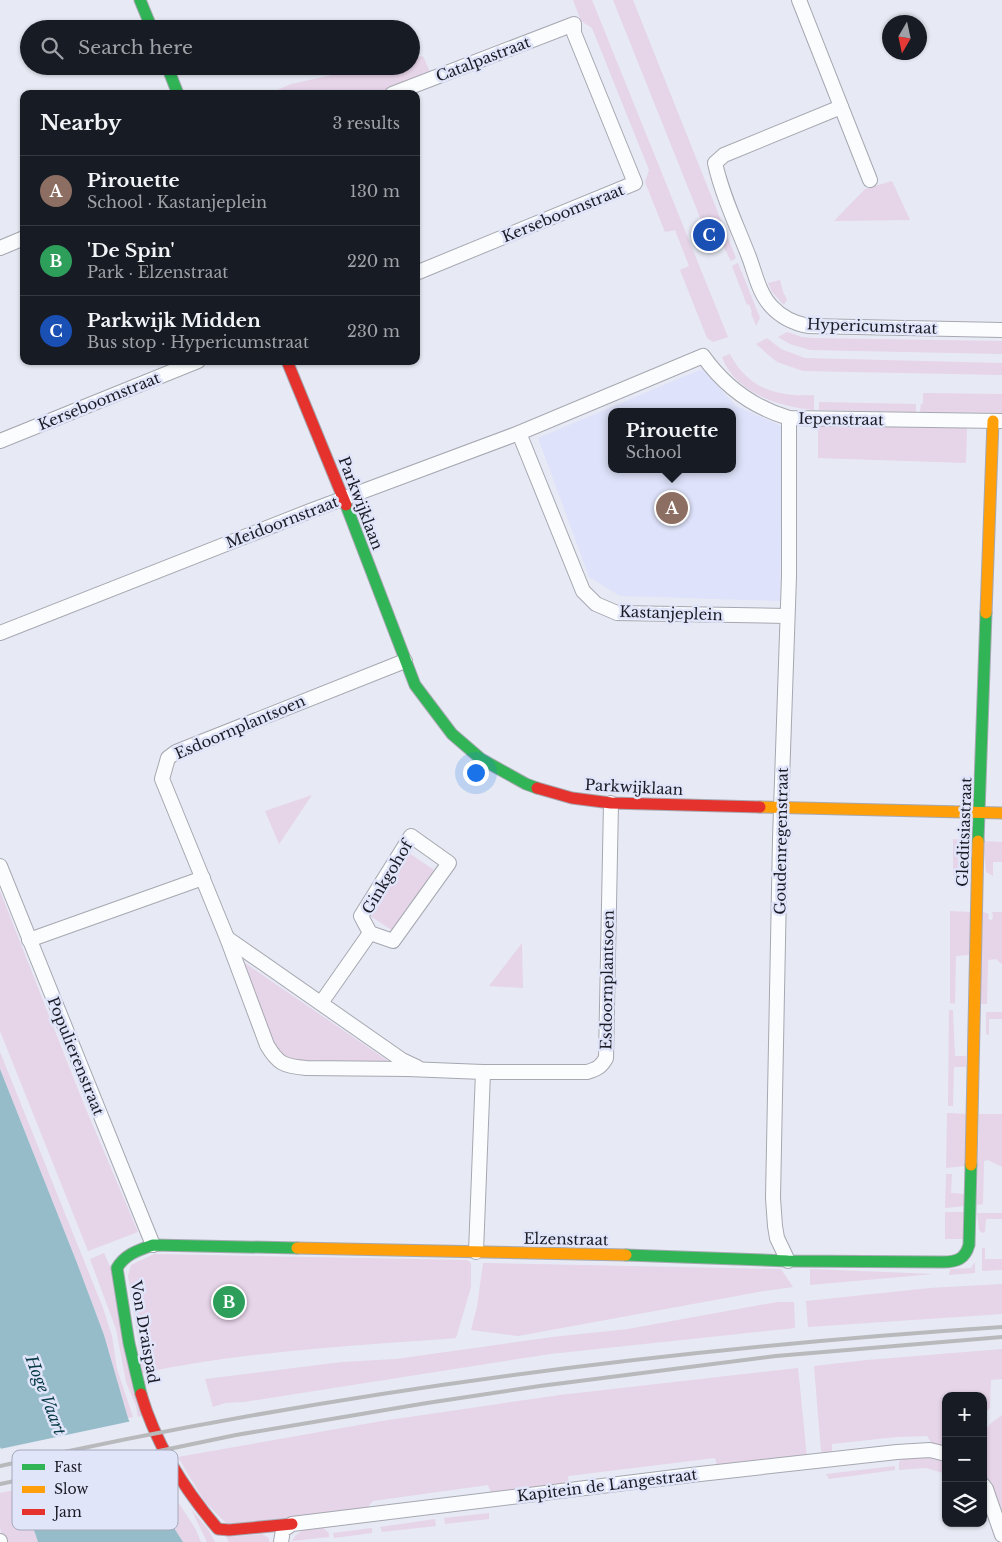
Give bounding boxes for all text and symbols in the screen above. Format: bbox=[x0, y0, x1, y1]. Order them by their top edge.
north arrow bbox=[882, 15, 927, 60]
search box bbox=[20, 20, 420, 75]
street label: Catalpastraat bbox=[433, 32, 533, 86]
icon: search bbox=[38, 34, 66, 62]
text: Search here bbox=[78, 36, 193, 59]
text: Nearby bbox=[40, 110, 121, 136]
text: 3 results bbox=[332, 113, 400, 133]
text: Pirouette bbox=[87, 169, 180, 192]
street label: Kerseboomstraat bbox=[499, 180, 627, 246]
text: A bbox=[50, 181, 62, 201]
text: 130 m bbox=[350, 181, 400, 201]
text: School · Kastanjeplein bbox=[87, 192, 267, 212]
pin: C bbox=[693, 216, 725, 254]
text: 'De Spin' bbox=[87, 239, 175, 262]
text: B bbox=[50, 251, 62, 271]
text: 220 m bbox=[347, 251, 400, 271]
text: Park · Elzenstraat bbox=[87, 262, 228, 282]
text: Parkwijk Midden bbox=[87, 309, 261, 332]
street label: Hypericumstraat bbox=[807, 314, 938, 338]
text: C bbox=[49, 321, 63, 341]
text: 230 m bbox=[347, 321, 400, 341]
text: Bus stop · Hypericumstraat bbox=[87, 332, 309, 352]
street label: Kerseboomstraat bbox=[35, 368, 163, 434]
popup bbox=[608, 408, 736, 473]
street label: Iepenstraat bbox=[798, 409, 884, 429]
text: Pirouette bbox=[626, 419, 718, 442]
text: School bbox=[626, 442, 682, 462]
street label: Parkwijklaan bbox=[335, 454, 387, 552]
pin: A bbox=[656, 489, 688, 527]
street label: Meidoornstraat bbox=[223, 492, 341, 552]
street label: Kastanjeplein bbox=[619, 602, 723, 624]
street label: Esdoornplantsoen bbox=[172, 691, 308, 763]
your location bbox=[463, 760, 489, 786]
street label: Goudenregenstraat bbox=[770, 767, 792, 915]
street label: Parkwijklaan bbox=[584, 775, 684, 799]
street label: Gleditsiastraat bbox=[953, 777, 975, 887]
street label: Ginkgohof bbox=[358, 835, 417, 917]
street label: Esdoornplantsoen bbox=[596, 910, 618, 1050]
street label: Populierenstraat bbox=[44, 994, 109, 1118]
street label: Elzenstraat bbox=[523, 1229, 609, 1249]
street label: Von Draispad bbox=[126, 1278, 163, 1385]
pin: B bbox=[213, 1283, 245, 1321]
water label: Hoge Vaart bbox=[21, 1351, 70, 1438]
map controls bbox=[942, 1392, 987, 1527]
button: + bbox=[942, 1392, 987, 1437]
button: − bbox=[942, 1437, 987, 1482]
legend bbox=[12, 1450, 178, 1530]
text: Fast bbox=[54, 1458, 83, 1476]
street label: Kapitein de Langestraat bbox=[516, 1464, 698, 1505]
text: Slow bbox=[54, 1480, 88, 1498]
button: layers bbox=[942, 1482, 987, 1527]
text: Jam bbox=[52, 1503, 82, 1521]

